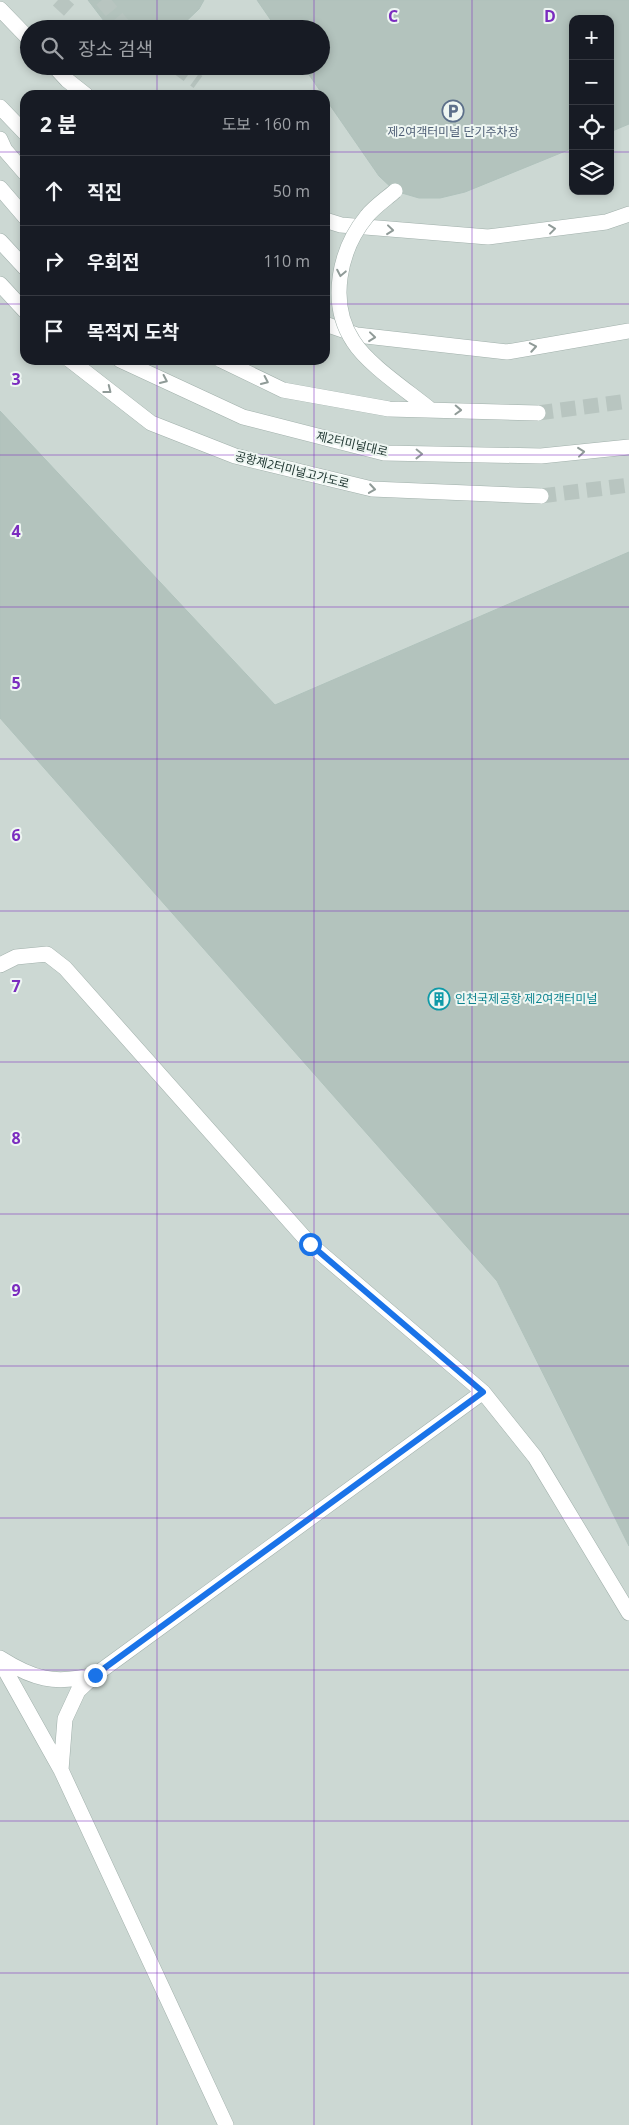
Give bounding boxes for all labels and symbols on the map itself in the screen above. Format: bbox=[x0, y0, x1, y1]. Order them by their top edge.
text: C bbox=[388, 5, 398, 27]
text: D bbox=[544, 5, 556, 27]
parking icon: 제2여객터미널 단기주차장 bbox=[441, 99, 465, 123]
place label: 제2여객터미널 단기주차장 bbox=[387, 123, 519, 140]
one-way arrow bbox=[387, 224, 395, 235]
one-way arrow bbox=[548, 224, 556, 235]
one-way arrow bbox=[336, 269, 347, 277]
one-way arrow bbox=[368, 331, 376, 342]
one-way arrow bbox=[529, 343, 537, 353]
text: 3 bbox=[11, 368, 21, 390]
one-way arrow bbox=[159, 374, 168, 385]
one-way arrow bbox=[259, 375, 268, 385]
one-way arrow bbox=[102, 385, 111, 393]
one-way arrow bbox=[455, 405, 463, 416]
street label: 제2터미널대로 bbox=[315, 427, 390, 460]
street label: 공항제2터미널고가도로 bbox=[233, 447, 351, 492]
one-way arrow bbox=[578, 447, 586, 458]
one-way arrow bbox=[416, 449, 423, 459]
one-way arrow bbox=[368, 483, 377, 493]
text: 4 bbox=[11, 520, 21, 542]
text: 5 bbox=[11, 672, 21, 694]
text: 6 bbox=[11, 824, 21, 846]
text: 7 bbox=[11, 975, 21, 997]
building icon: 인천국제공항 제2여객터미널 bbox=[427, 987, 451, 1011]
place label: 인천국제공항 제2여객터미널 bbox=[455, 990, 597, 1007]
text: 8 bbox=[11, 1127, 21, 1149]
route start bbox=[299, 1233, 322, 1256]
text: 9 bbox=[11, 1279, 21, 1301]
route end bbox=[84, 1664, 107, 1687]

